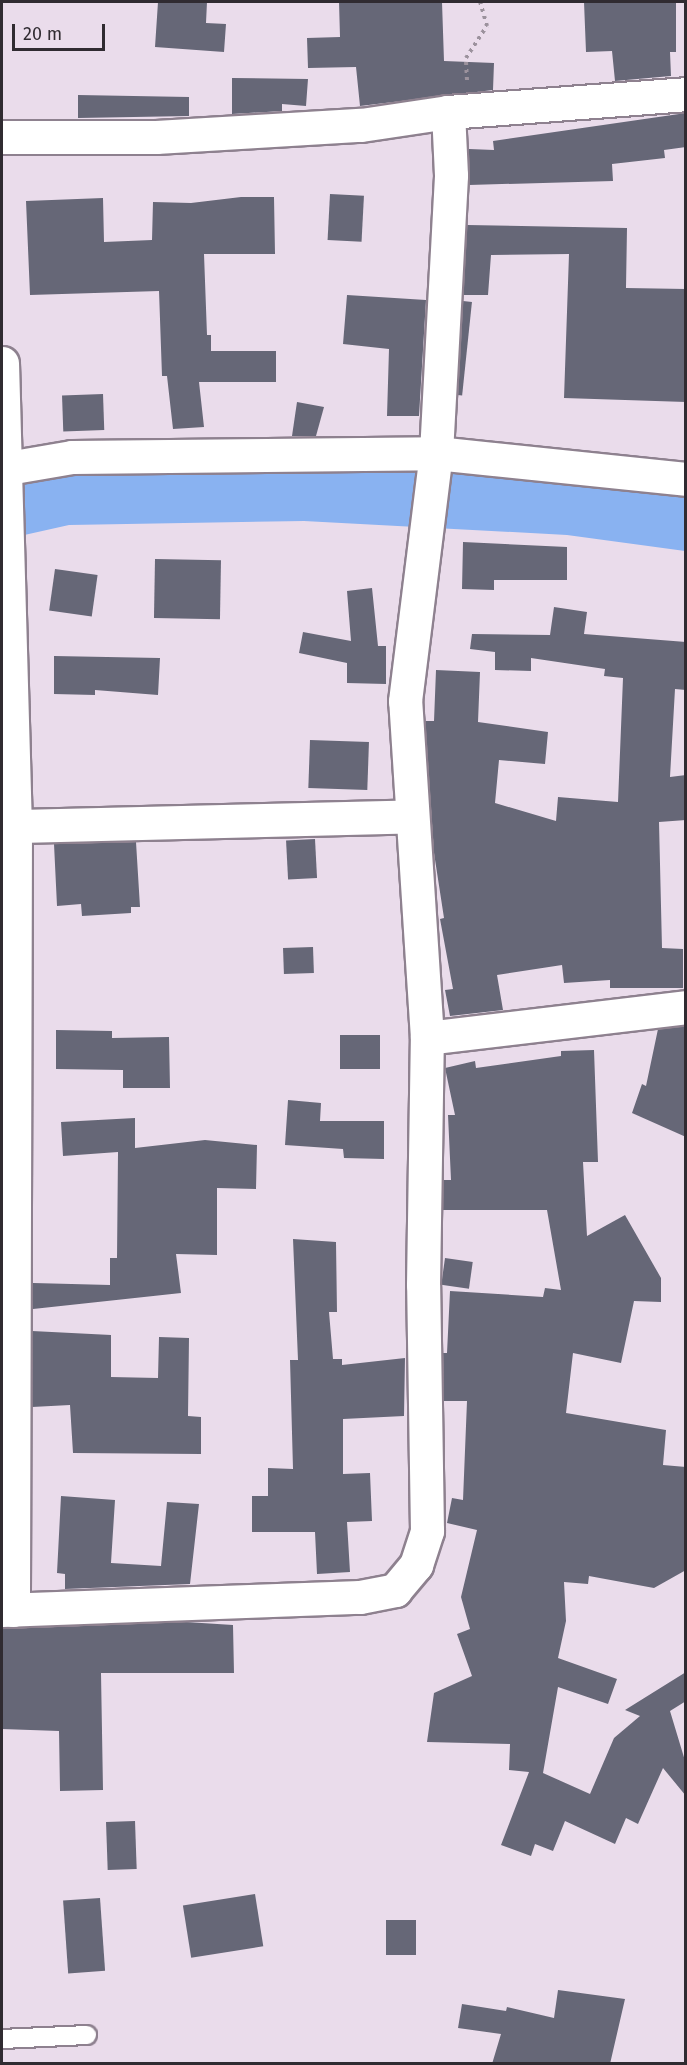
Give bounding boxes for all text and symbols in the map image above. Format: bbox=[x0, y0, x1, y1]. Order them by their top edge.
scale bar bbox=[15, 12, 108, 50]
text: 20 m bbox=[23, 23, 62, 45]

